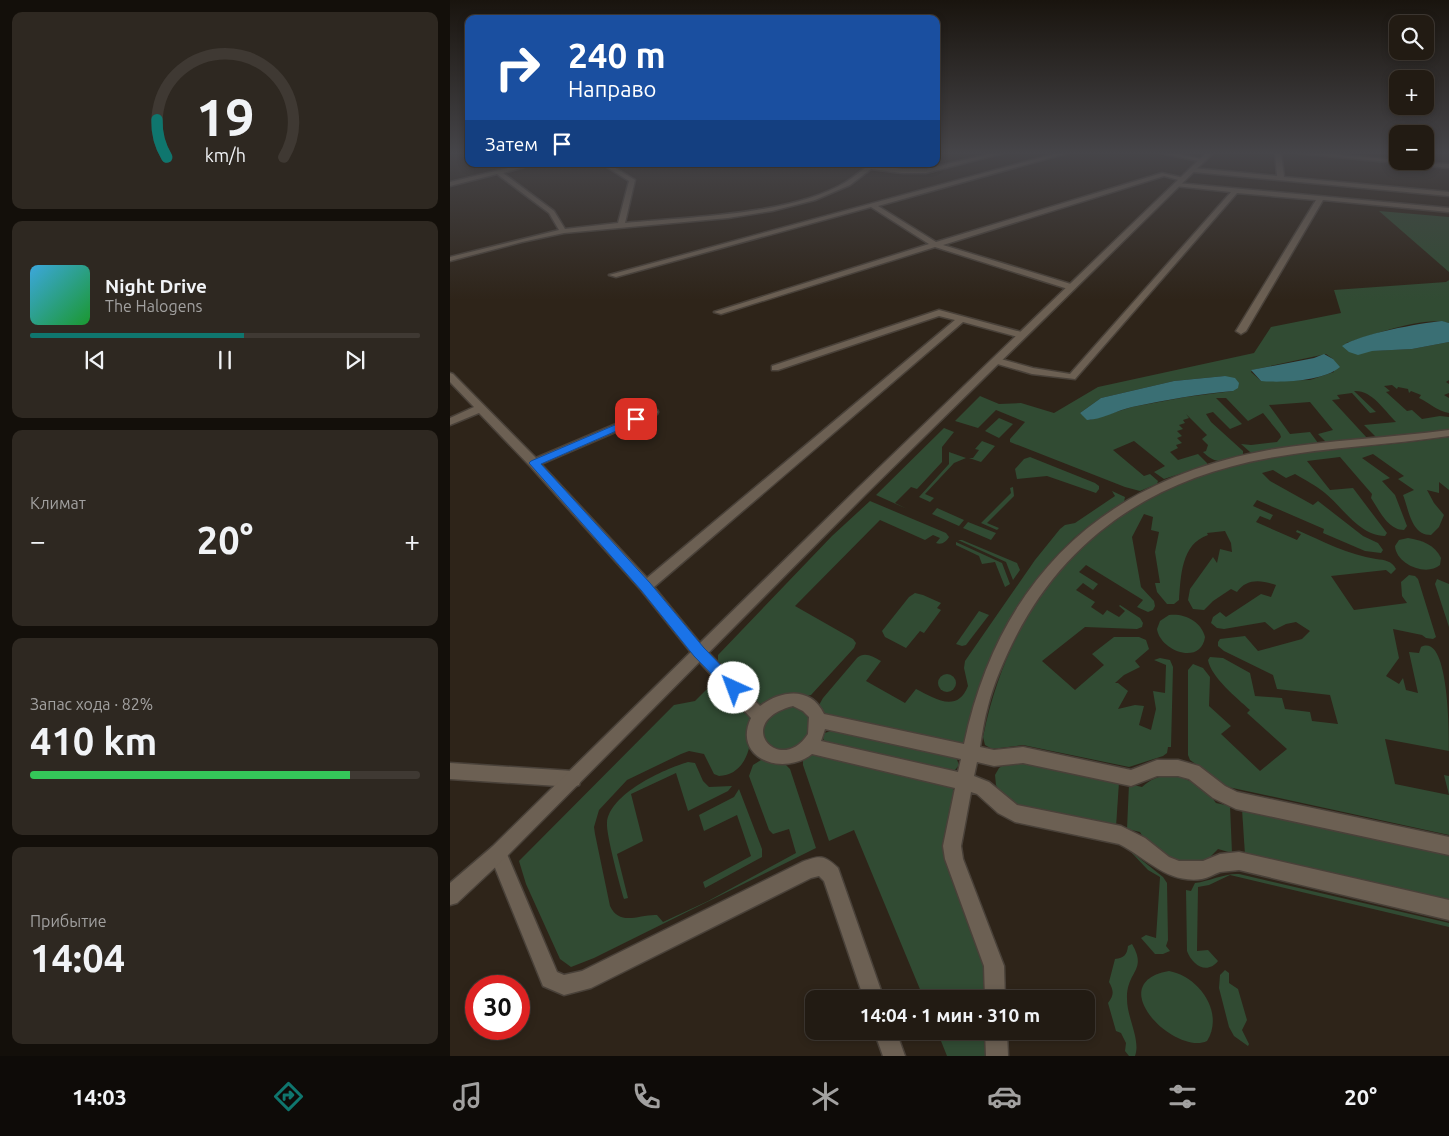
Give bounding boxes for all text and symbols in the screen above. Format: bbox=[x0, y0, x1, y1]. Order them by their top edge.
map controls bbox=[1389, 15, 1434, 170]
button: search bbox=[1389, 15, 1434, 60]
icon: right bbox=[485, 35, 550, 100]
text: 240 m bbox=[568, 35, 666, 75]
button: + bbox=[1389, 70, 1434, 115]
text: Направо bbox=[568, 76, 656, 101]
text: 19 bbox=[196, 88, 254, 146]
button: − bbox=[1389, 125, 1434, 170]
icon: arrive bbox=[548, 130, 576, 158]
text: Затем bbox=[485, 133, 538, 155]
text: km/h bbox=[204, 145, 246, 165]
text: Night Drive bbox=[105, 275, 207, 297]
text: The Halogens bbox=[105, 297, 203, 315]
icon: previous bbox=[81, 346, 109, 374]
icon: pause bbox=[211, 346, 239, 374]
icon: next bbox=[341, 346, 369, 374]
pin bbox=[615, 398, 657, 440]
icon: arrive bbox=[622, 405, 650, 433]
text: Климат bbox=[30, 494, 86, 512]
text: 20° bbox=[197, 519, 253, 561]
text: − bbox=[30, 525, 46, 556]
text: + bbox=[404, 525, 420, 556]
position arrow bbox=[707, 661, 759, 713]
text: Запас хода · 82% bbox=[30, 695, 153, 713]
text: 410 km bbox=[30, 720, 157, 762]
text: Прибытие bbox=[30, 912, 107, 930]
text: 14:04 bbox=[30, 937, 125, 979]
speed limit sign: 30 bbox=[465, 975, 530, 1040]
text: 14:04 · 1 мин · 310 m bbox=[860, 1004, 1040, 1026]
icon: directions bbox=[271, 1079, 306, 1114]
icon: music bbox=[450, 1079, 485, 1114]
icon: phone bbox=[629, 1079, 664, 1114]
icon: climate bbox=[808, 1079, 843, 1114]
icon: car bbox=[987, 1079, 1022, 1114]
icon: filters bbox=[1165, 1079, 1200, 1114]
text: 14:03 bbox=[72, 1084, 127, 1109]
text: 20° bbox=[1344, 1084, 1377, 1109]

